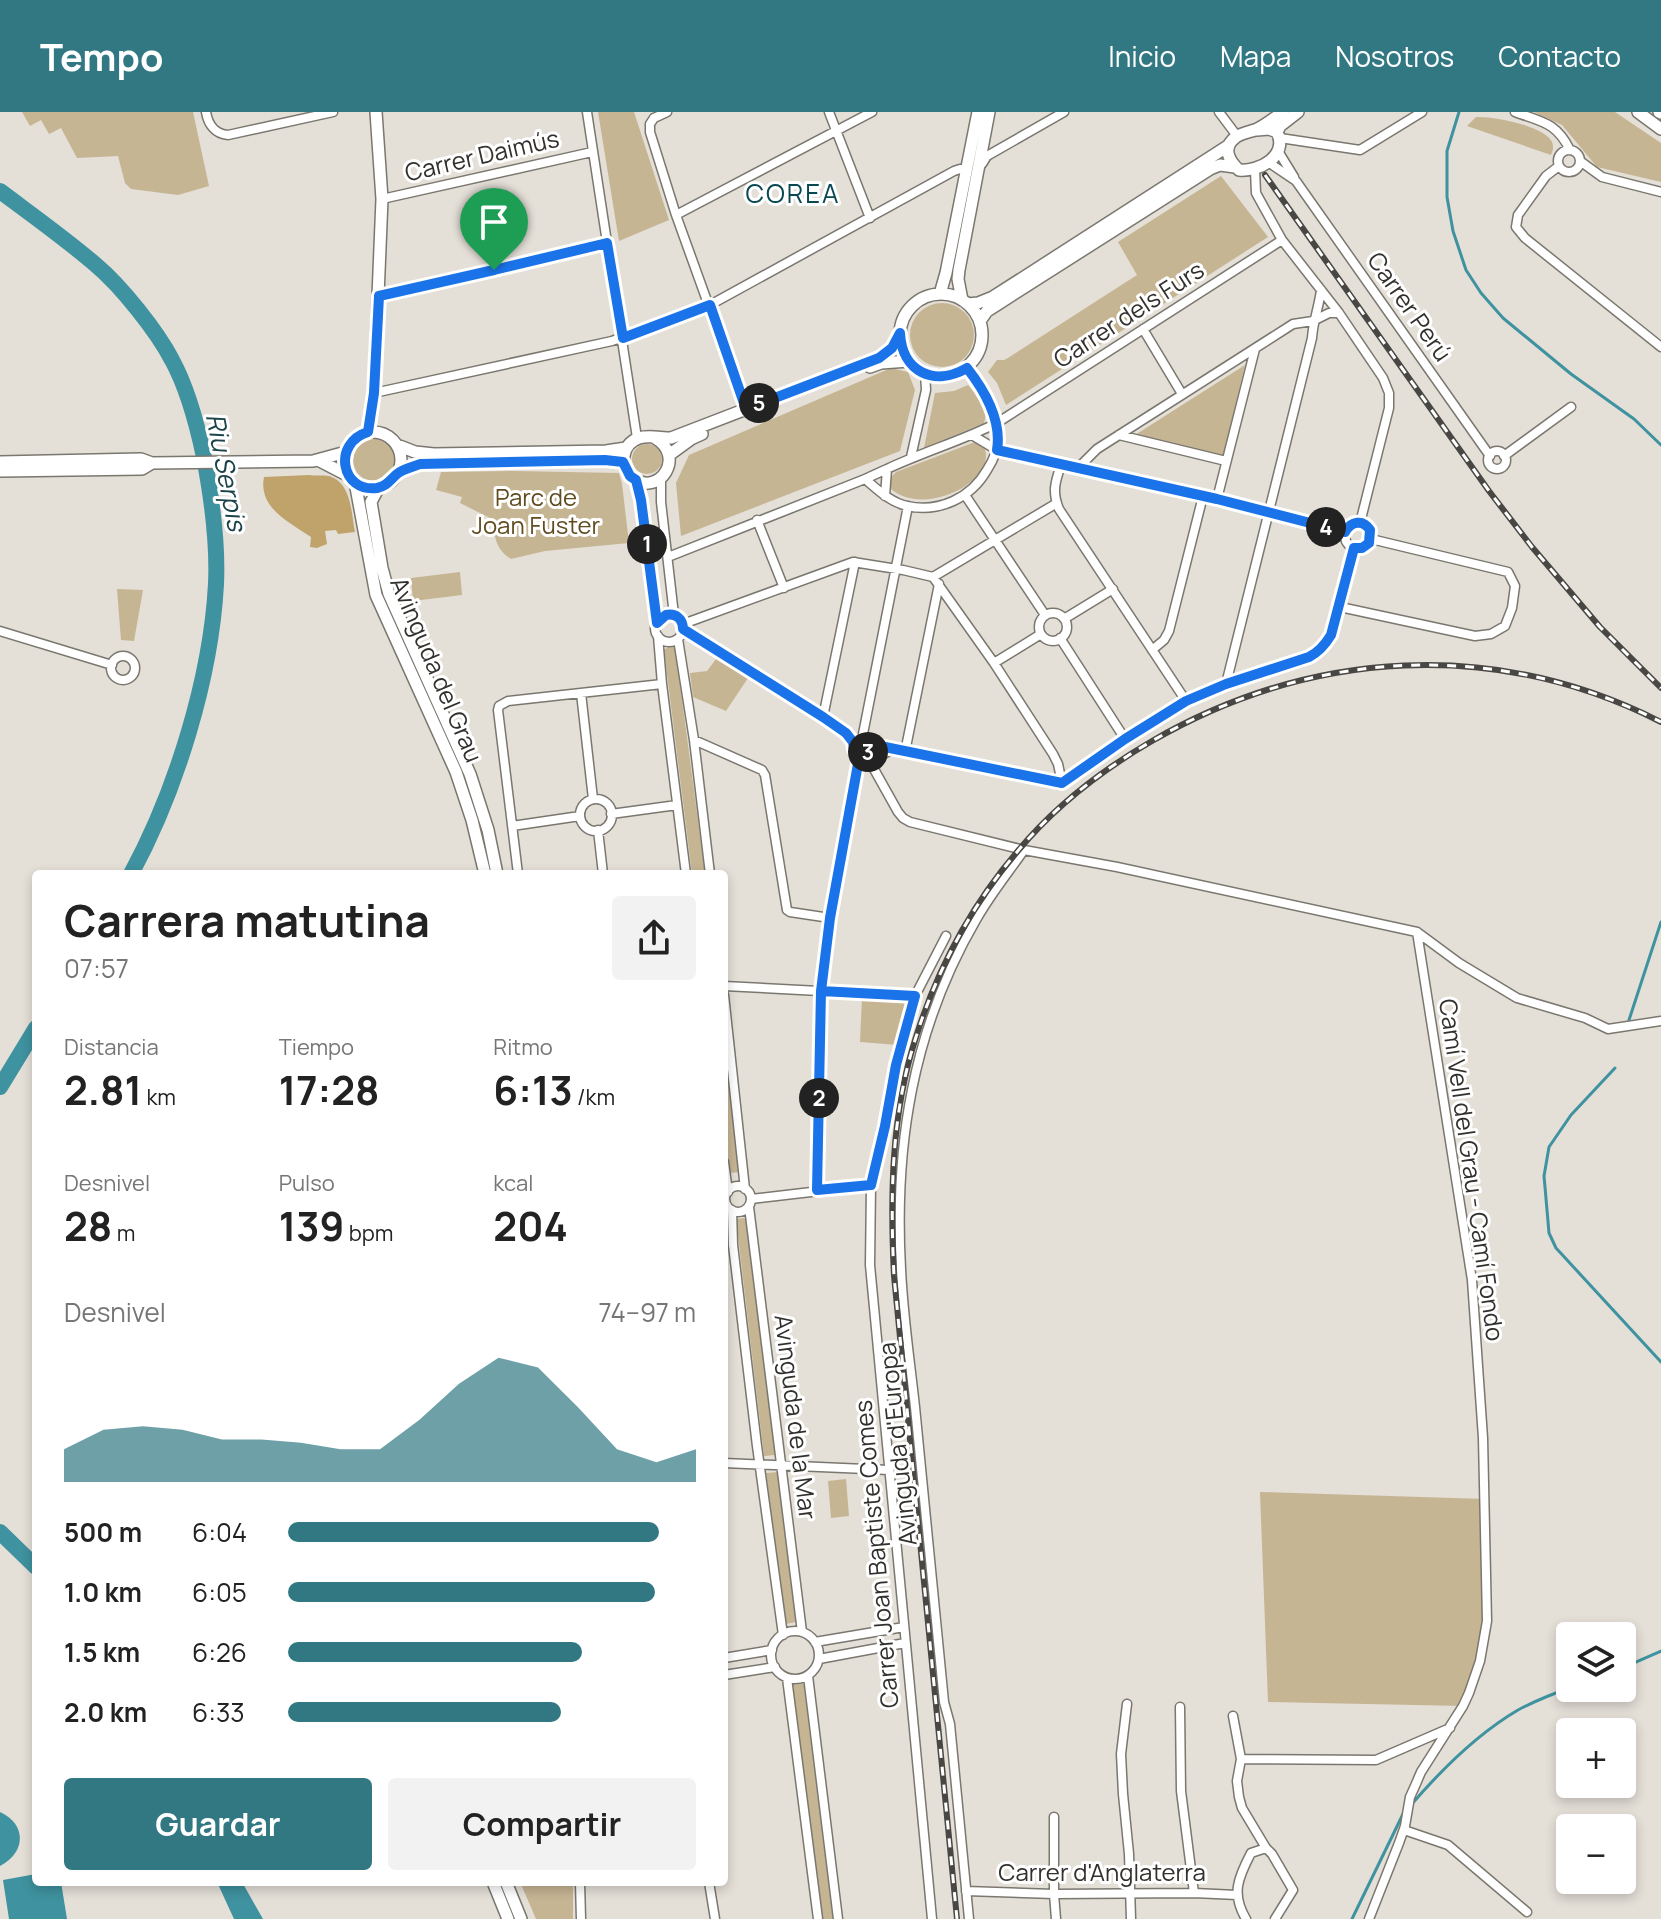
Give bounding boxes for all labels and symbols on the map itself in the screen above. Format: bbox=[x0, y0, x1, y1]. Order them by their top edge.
street label: Carrer Daimús bbox=[401, 121, 562, 188]
district label: COREA bbox=[745, 175, 841, 211]
pin bbox=[460, 188, 528, 270]
street label: Carrer Perú bbox=[1360, 245, 1460, 367]
street label: Carrer dels Furs bbox=[1046, 253, 1210, 375]
pin: 5 bbox=[739, 383, 779, 423]
water label: Riu Serpis bbox=[198, 410, 256, 536]
park label: Parc de Joan Fuster bbox=[472, 480, 601, 541]
pin: 4 bbox=[1306, 507, 1346, 547]
pin: 1 bbox=[627, 524, 667, 564]
street label: Avinguda del Grau bbox=[383, 572, 491, 767]
pin: 3 bbox=[848, 732, 888, 772]
street label: Camí Vell del Grau - Camí Fondo bbox=[1432, 997, 1513, 1343]
pin: 2 bbox=[799, 1078, 839, 1118]
street label: Avinguda de la Mar bbox=[768, 1313, 825, 1521]
street label: Avinguda d'Europa bbox=[869, 1341, 924, 1548]
street label: Carrer Joan Baptiste Comes bbox=[846, 1399, 905, 1710]
street label: Carrer d'Anglaterra bbox=[998, 1855, 1206, 1888]

